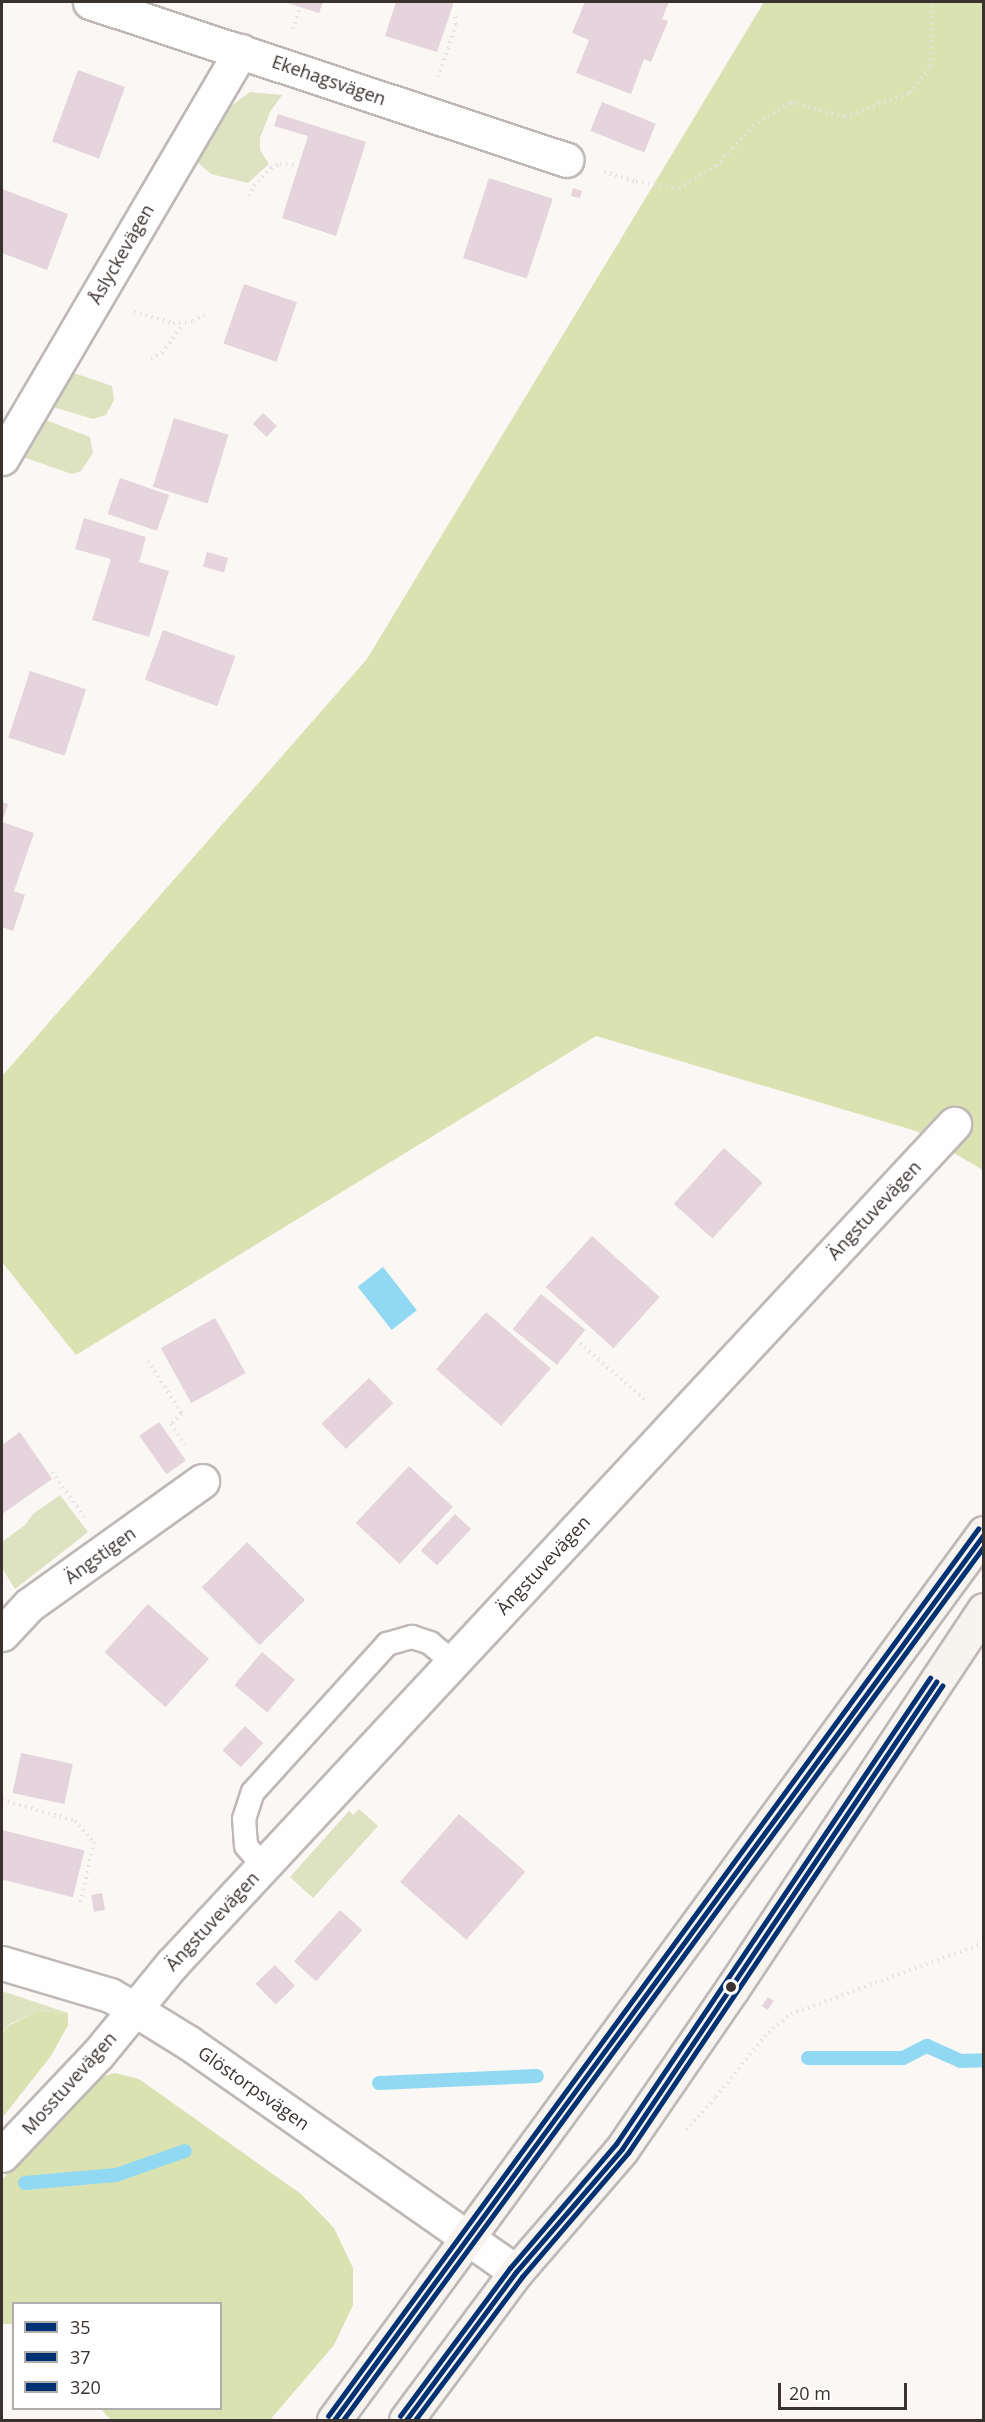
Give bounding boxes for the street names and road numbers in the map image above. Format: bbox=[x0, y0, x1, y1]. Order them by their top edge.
street label: Ekehagsvägen bbox=[269, 50, 389, 110]
street label: Åslyckevägen bbox=[84, 200, 158, 308]
street label: Ängstuvevägen bbox=[823, 1156, 925, 1264]
street label: Ängstuvevägen bbox=[492, 1511, 594, 1619]
street label: Ängstigen bbox=[60, 1522, 140, 1588]
street label: Ängstuvevägen bbox=[161, 1867, 263, 1975]
street label: Mosstuvevägen bbox=[17, 2027, 121, 2139]
street label: Glöstorpsvägen bbox=[194, 2042, 314, 2134]

